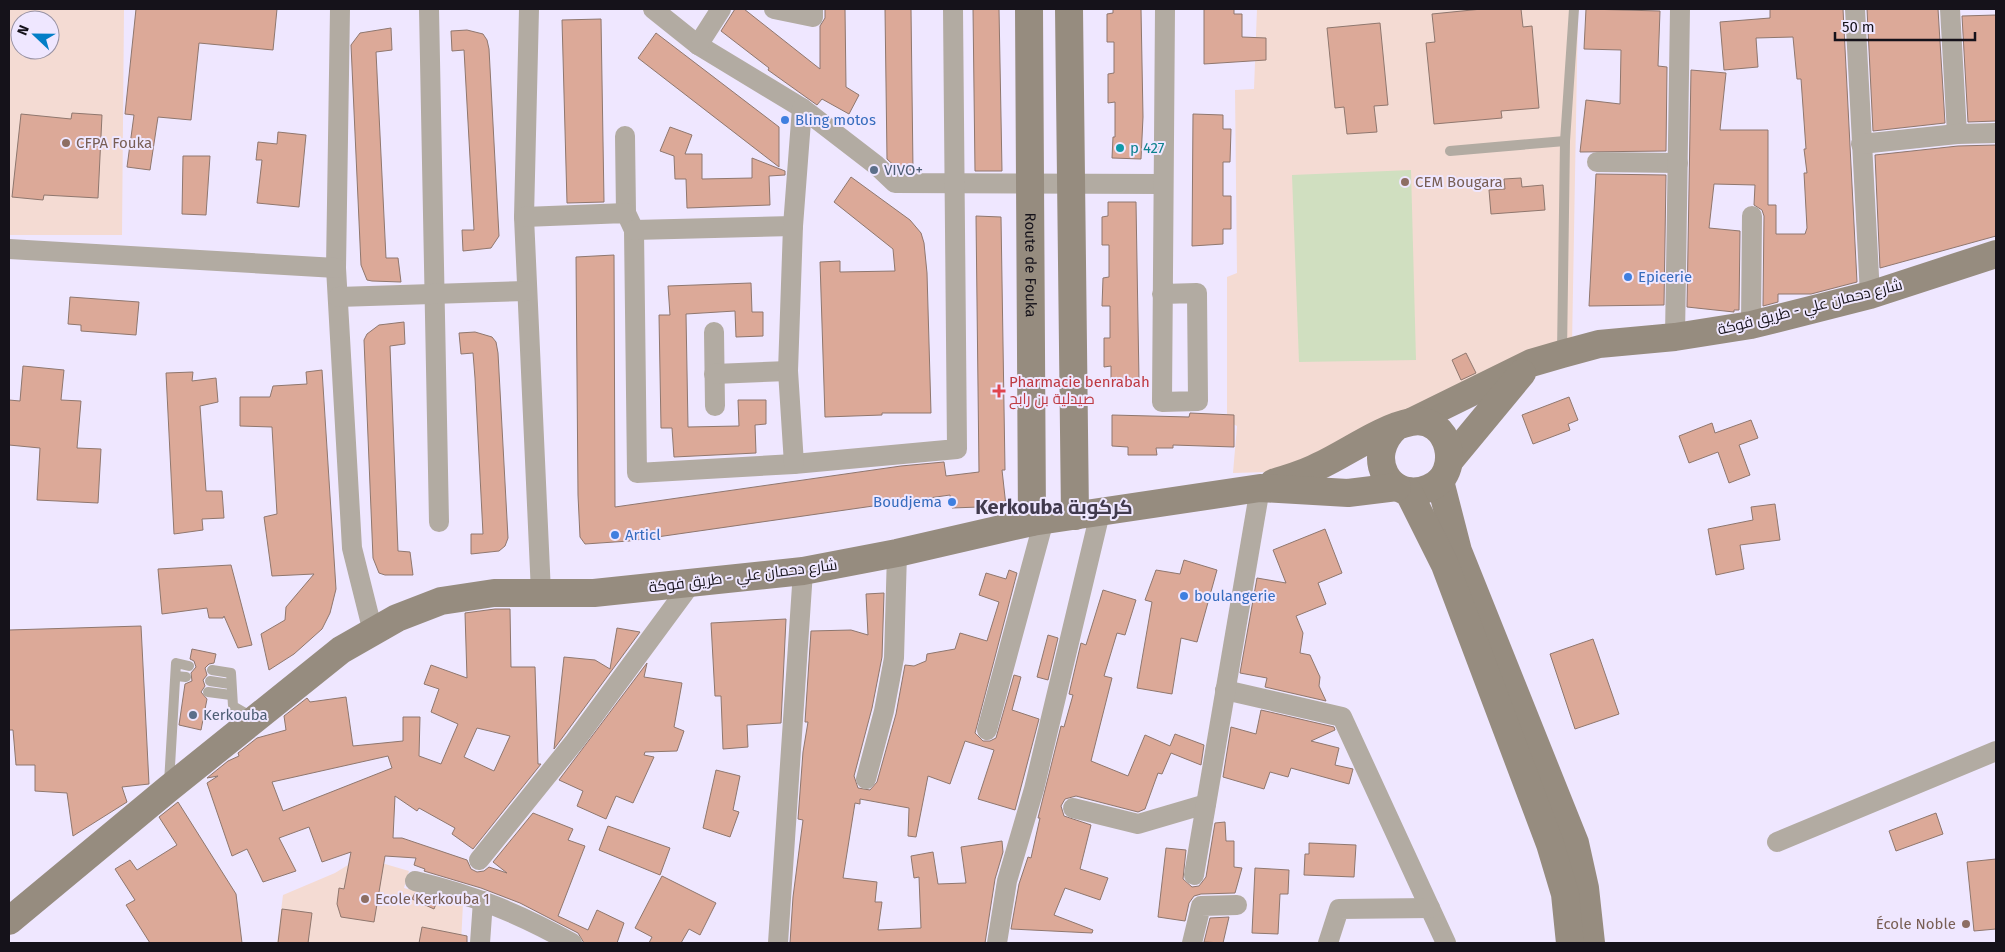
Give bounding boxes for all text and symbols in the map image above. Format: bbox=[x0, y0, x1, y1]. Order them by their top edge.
north arrow bbox=[10, 10, 60, 60]
scale bar bbox=[1835, 10, 1975, 42]
text: 50 m bbox=[1842, 18, 1875, 36]
text: N bbox=[14, 23, 33, 38]
place label: Bling motos bbox=[795, 111, 876, 129]
marker: Bling motos bbox=[779, 114, 791, 126]
place label: CFPA Fouka bbox=[76, 134, 152, 152]
marker: CFPA Fouka bbox=[60, 137, 72, 149]
place label: p 427 bbox=[1130, 139, 1165, 157]
marker: p 427 bbox=[1114, 142, 1126, 154]
place label: VIVO+ bbox=[884, 161, 923, 179]
marker: VIVO+ bbox=[868, 164, 880, 176]
place label: CEM Bougara bbox=[1415, 173, 1503, 191]
marker: CEM Bougara bbox=[1399, 176, 1411, 188]
street label: Route de Fouka bbox=[1021, 213, 1040, 317]
place label: Epicerie bbox=[1638, 268, 1692, 286]
marker: Epicerie bbox=[1622, 271, 1634, 283]
street label: شارع دحمان علي - طريق فوكة bbox=[1716, 275, 1905, 342]
place label: Pharmacie benrabah صيدلية بن رابح bbox=[1009, 373, 1150, 410]
marker: Pharmacie benrabah صيدلية بن رابح bbox=[993, 385, 1005, 397]
place label: Boudjema bbox=[873, 493, 942, 511]
district label: Kerkouba كركوبة bbox=[975, 495, 1133, 519]
marker: Boudjema bbox=[946, 496, 958, 508]
place label: Articl bbox=[625, 526, 661, 544]
marker: Articl bbox=[609, 529, 621, 541]
street label: شارع دحمان علي - طريق فوكة bbox=[648, 555, 839, 599]
place label: boulangerie bbox=[1194, 587, 1276, 605]
marker: boulangerie bbox=[1178, 590, 1190, 602]
place label: Kerkouba bbox=[203, 706, 268, 724]
marker: Kerkouba bbox=[187, 709, 199, 721]
place label: Ecole Kerkouba 1 bbox=[375, 890, 490, 908]
marker: Ecole Kerkouba 1 bbox=[359, 893, 371, 905]
place label: École Noble bbox=[1876, 915, 1956, 933]
marker: École Noble bbox=[1960, 918, 1972, 930]

